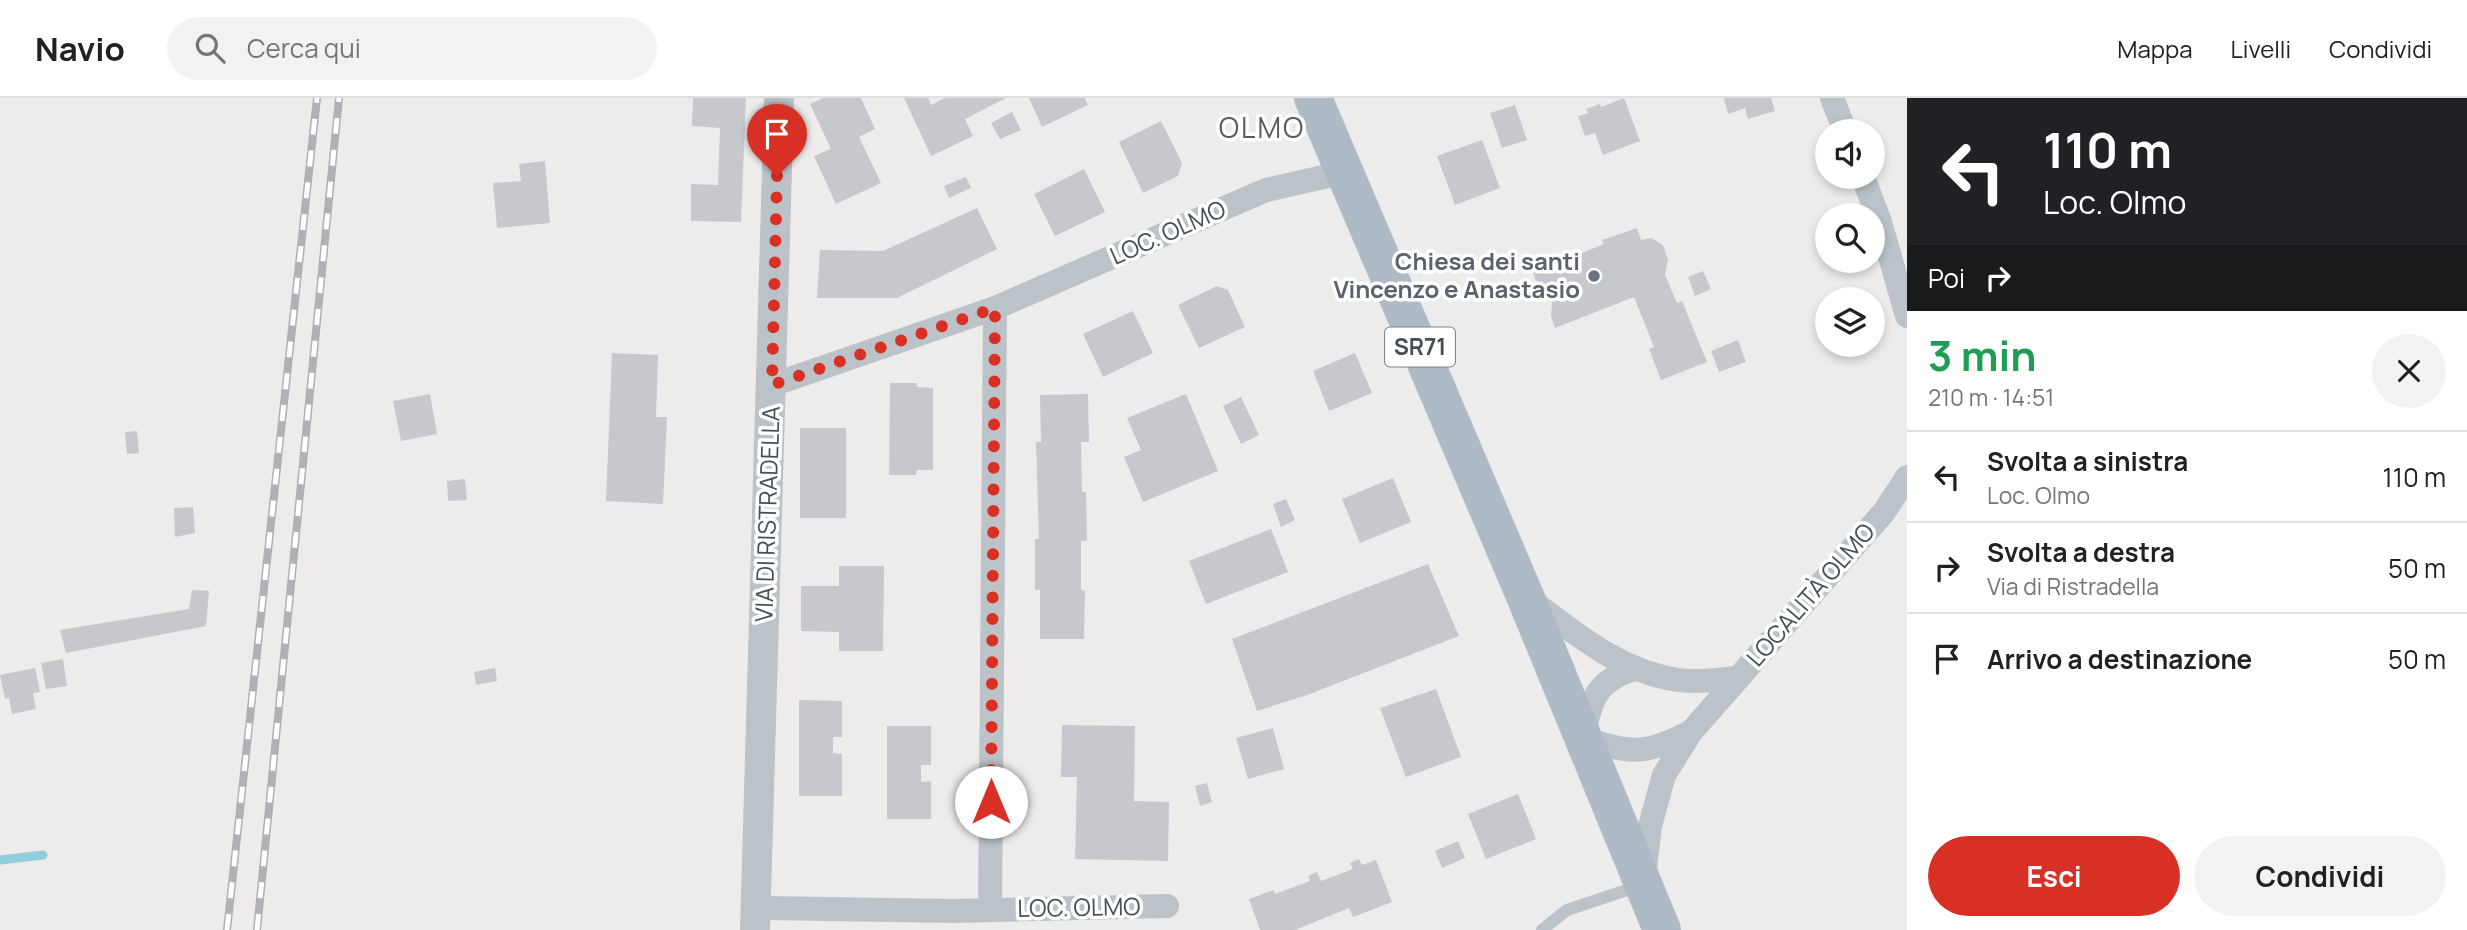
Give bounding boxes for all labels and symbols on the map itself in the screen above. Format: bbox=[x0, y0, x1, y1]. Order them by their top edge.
pin bbox=[747, 104, 807, 176]
district label: OLMO bbox=[1219, 108, 1305, 146]
street label: LOC. OLMO bbox=[1104, 192, 1230, 272]
place label: Chiesa dei santi Vincenzo e Anastasio bbox=[1334, 244, 1580, 305]
marker: Chiesa dei santi Vincenzo e Anastasio bbox=[1586, 268, 1602, 284]
road number: SR71 bbox=[1385, 328, 1455, 366]
street label: VIA DI RISTRADELLA bbox=[746, 405, 787, 623]
street label: LOCALITÀ OLMO bbox=[1738, 515, 1881, 673]
position arrow bbox=[954, 765, 1028, 839]
street label: LOC. OLMO bbox=[1017, 889, 1141, 924]

